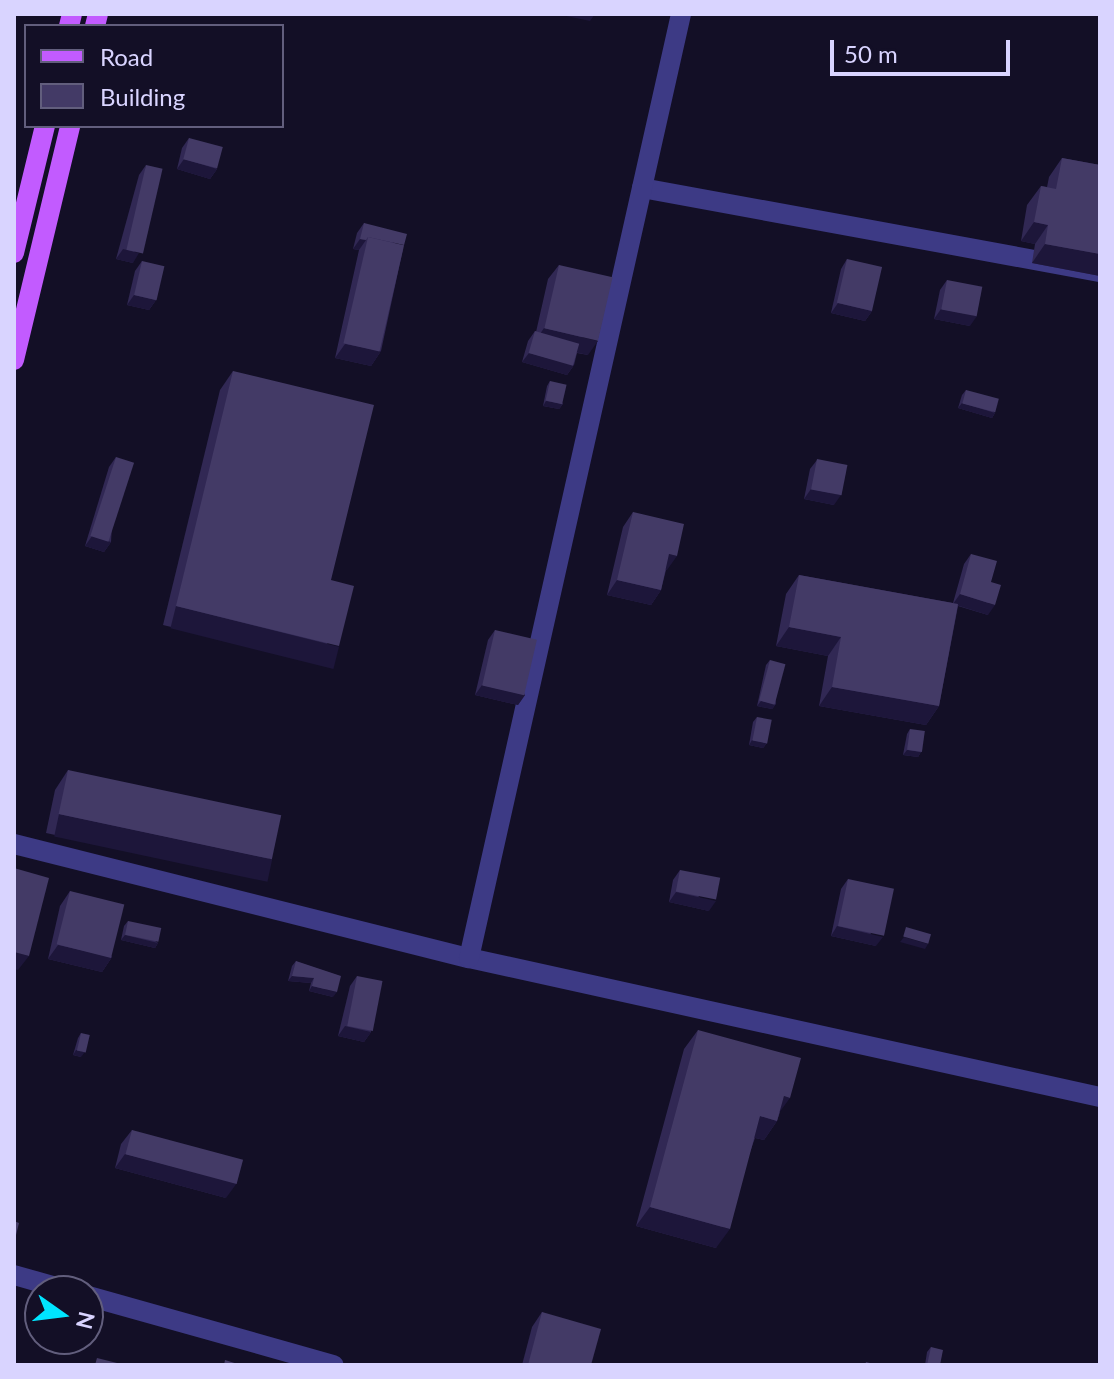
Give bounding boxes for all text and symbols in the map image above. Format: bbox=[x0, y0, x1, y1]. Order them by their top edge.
legend bbox=[24, 24, 284, 128]
scale bar bbox=[834, 24, 1014, 74]
text: 50 m bbox=[844, 39, 898, 68]
text: Road bbox=[100, 42, 153, 71]
text: Building bbox=[100, 82, 185, 111]
north arrow bbox=[24, 1275, 104, 1355]
text: N bbox=[71, 1309, 101, 1332]

